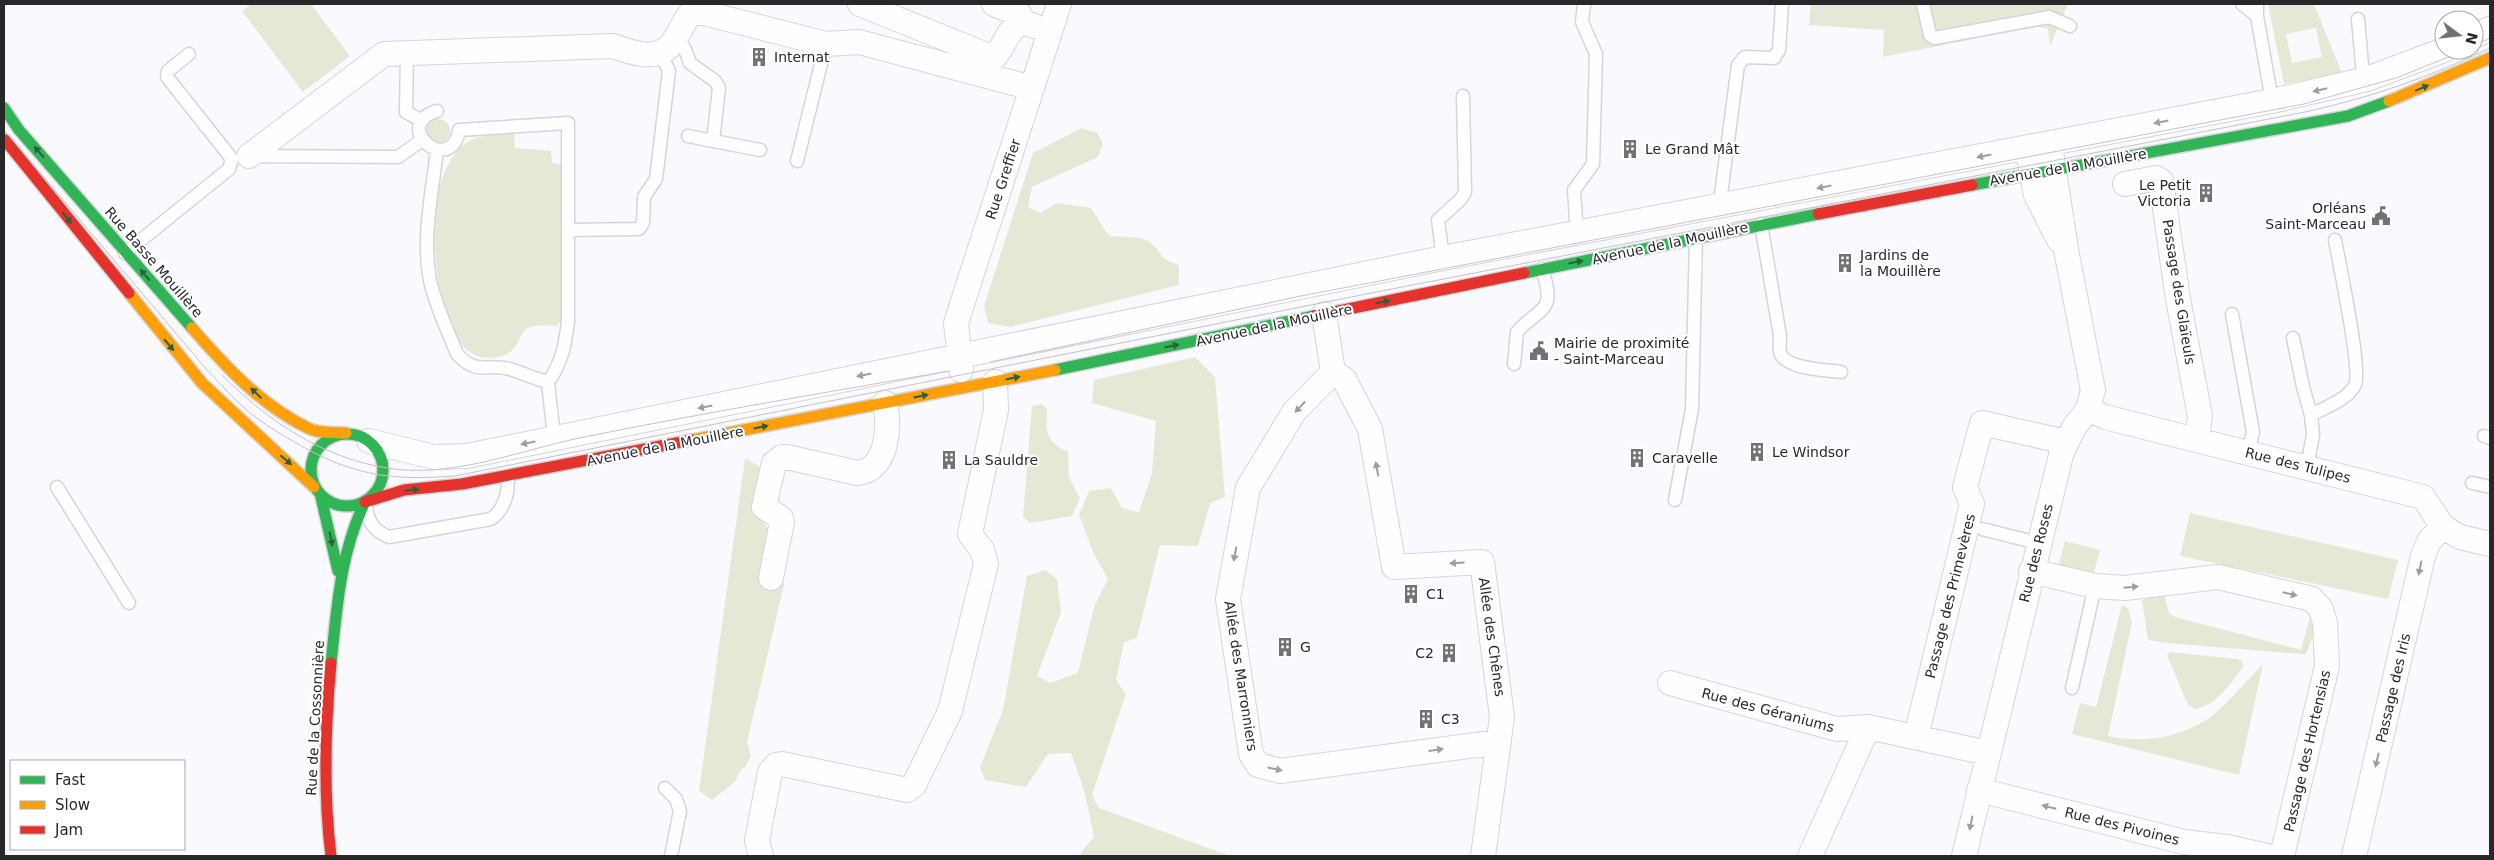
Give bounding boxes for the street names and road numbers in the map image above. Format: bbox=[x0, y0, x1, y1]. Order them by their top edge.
street label: Rue Greffier bbox=[982, 136, 1024, 221]
street label: Avenue de la Mouillère bbox=[1988, 145, 2148, 189]
street label: Rue Basse Mouillère bbox=[102, 204, 206, 320]
street label: Passage des Glaïeuls bbox=[2160, 218, 2198, 366]
street label: Avenue de la Mouillère bbox=[1590, 219, 1750, 267]
street label: Avenue de la Mouillère bbox=[1194, 301, 1354, 349]
street label: Avenue de la Mouillère bbox=[585, 423, 745, 469]
street label: Rue des Tulipes bbox=[2244, 444, 2352, 486]
street label: Rue des Roses bbox=[2016, 502, 2056, 604]
street label: Passage des Primevères bbox=[1922, 512, 1978, 680]
street label: Allée des Chênes bbox=[1476, 576, 1508, 698]
street label: Allée des Marronniers bbox=[1221, 600, 1261, 752]
street label: Passage des Iris bbox=[2373, 632, 2413, 744]
street label: Rue de la Cossonnière bbox=[303, 640, 327, 796]
street label: Passage des Hortensias bbox=[2281, 669, 2333, 833]
street label: Rue des Géraniums bbox=[1700, 685, 1836, 735]
street label: Rue des Pivoines bbox=[2063, 804, 2181, 848]

